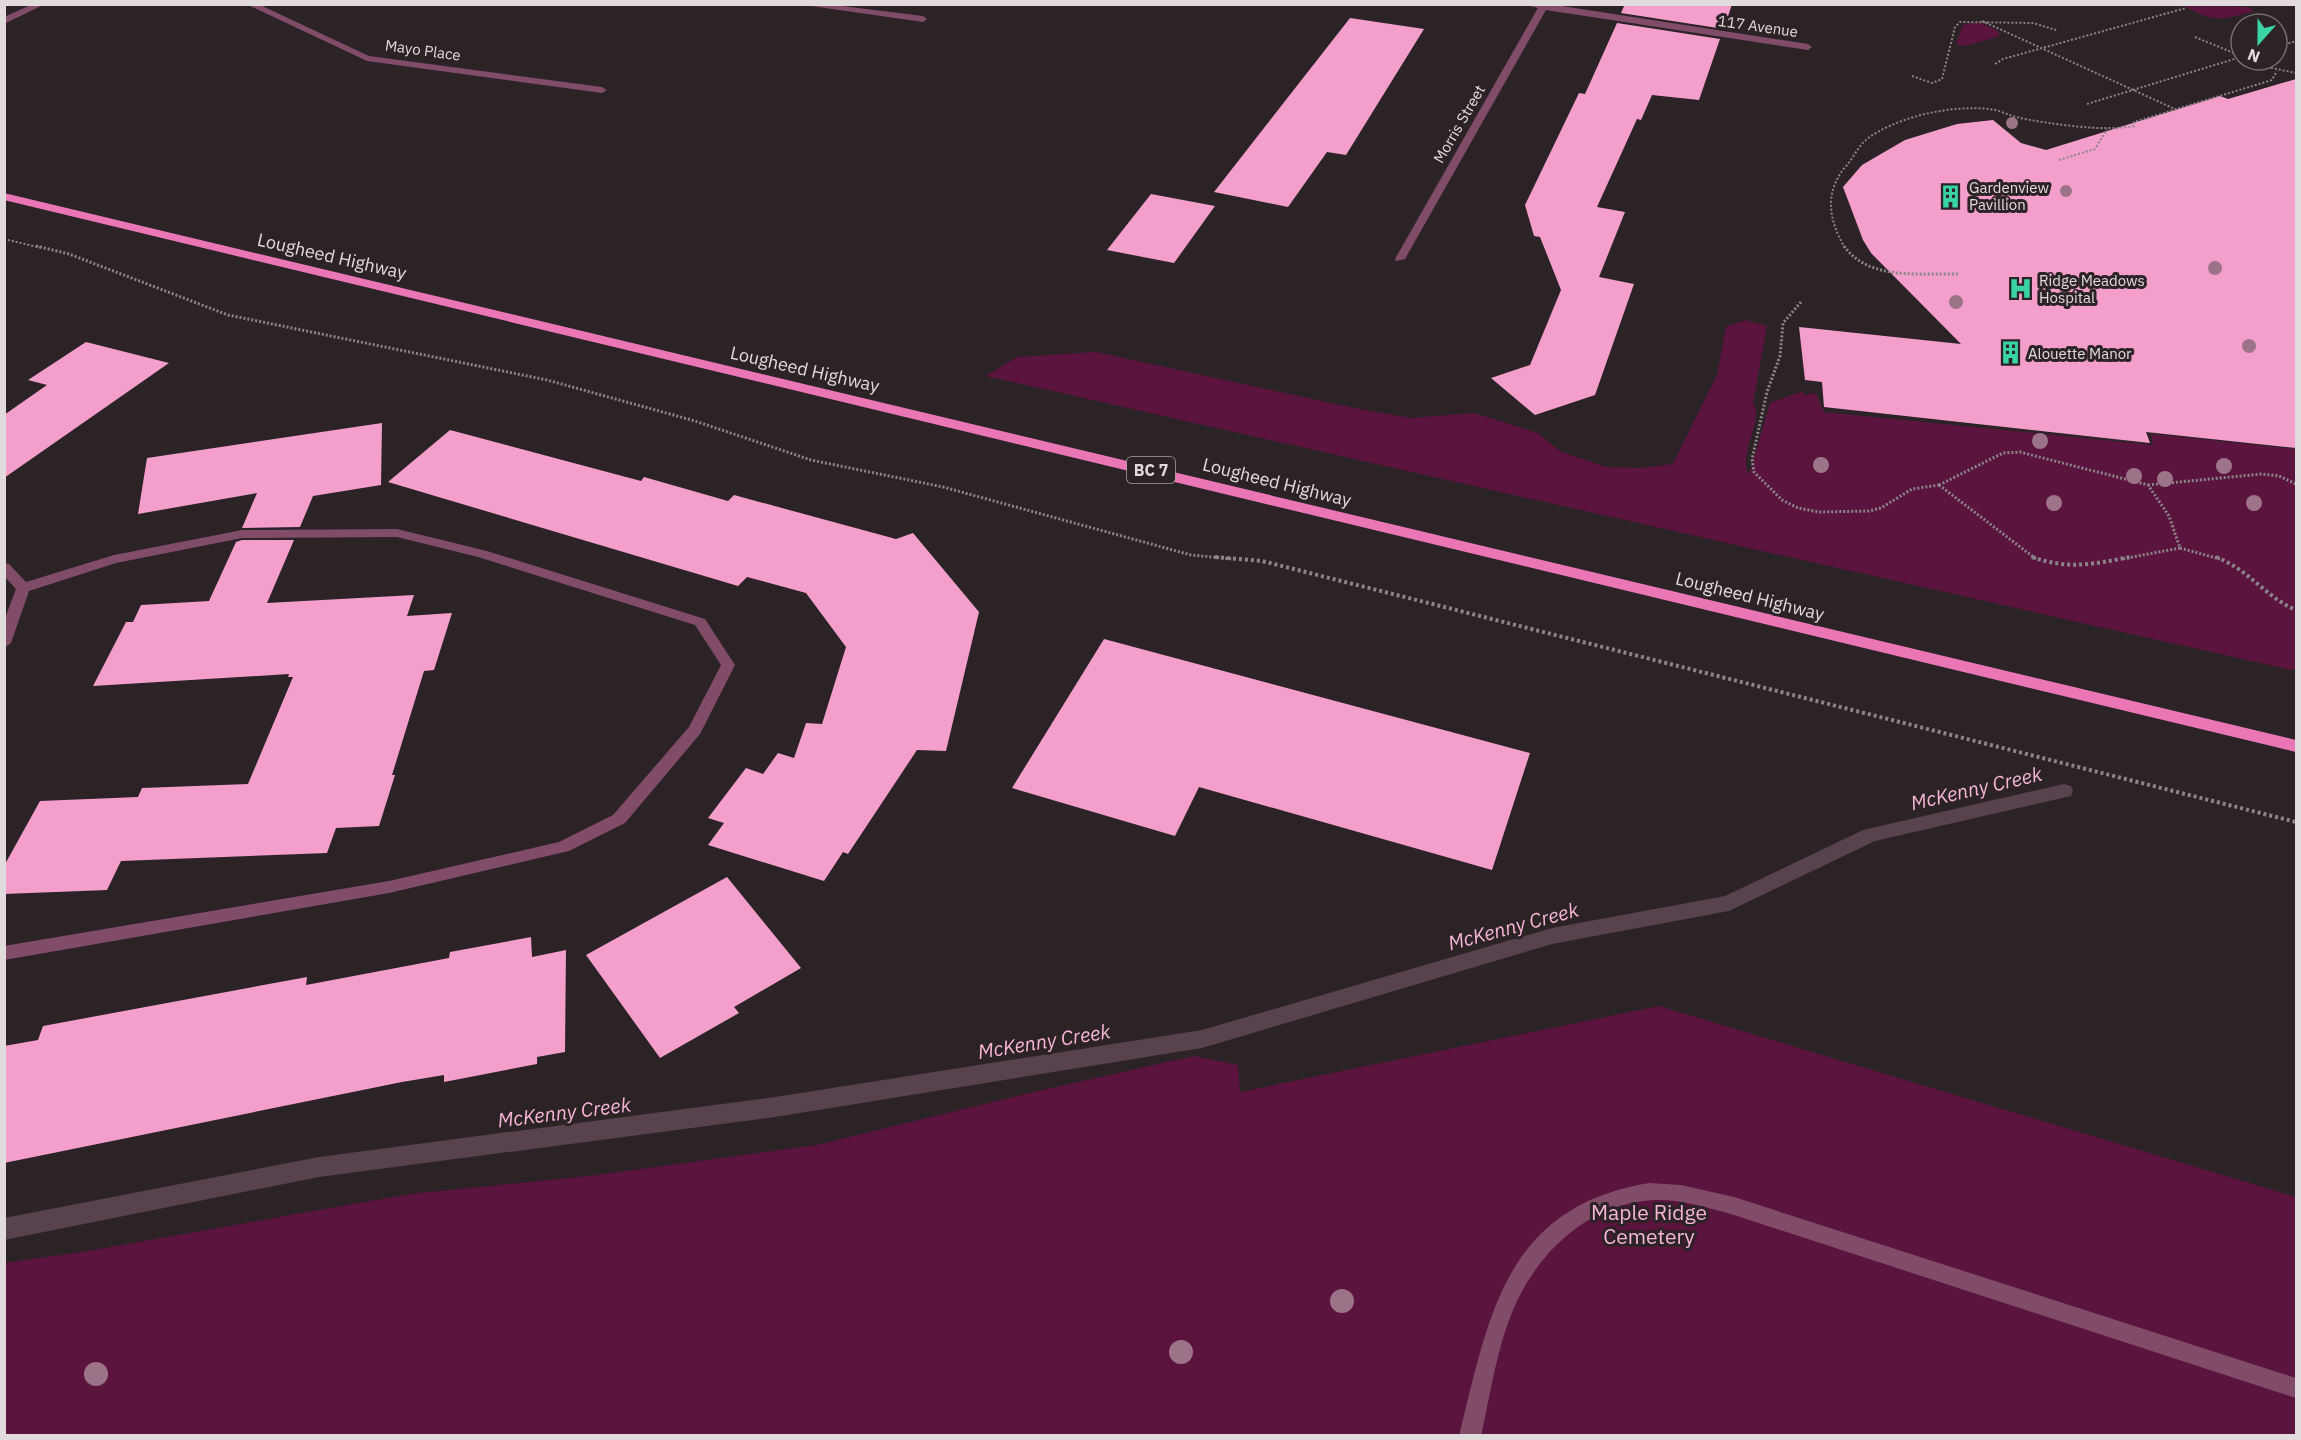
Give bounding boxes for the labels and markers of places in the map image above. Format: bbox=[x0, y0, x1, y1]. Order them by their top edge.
place label: Gardenview Pavillion bbox=[1969, 178, 2049, 214]
building icon: Gardenview Pavillion bbox=[1938, 183, 1964, 209]
place label: Ridge Meadows Hospital bbox=[2039, 271, 2145, 307]
hospital icon: Ridge Meadows Hospital bbox=[2008, 276, 2034, 302]
building icon: Alouette Manor bbox=[1997, 340, 2023, 366]
place label: Alouette Manor bbox=[2028, 344, 2132, 363]

